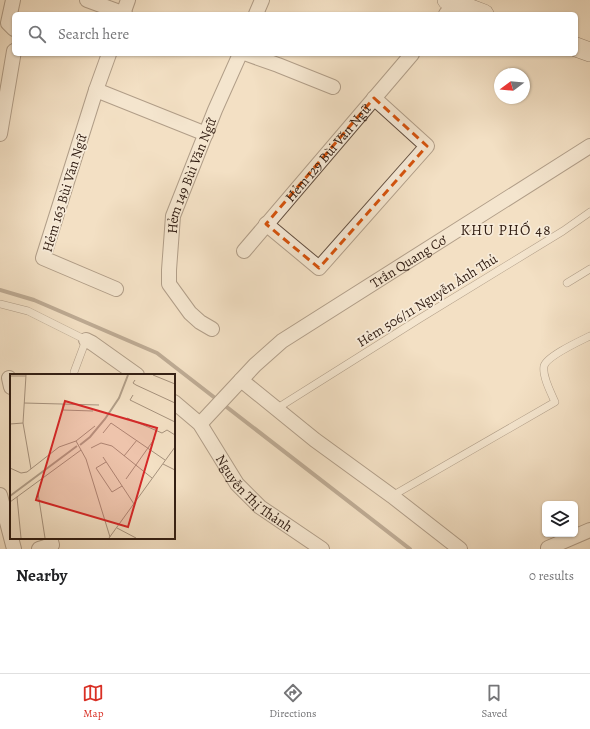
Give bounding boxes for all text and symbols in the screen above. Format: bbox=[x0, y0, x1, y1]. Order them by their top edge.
search box bbox=[12, 12, 578, 56]
icon: search bbox=[26, 23, 48, 45]
text: Search here bbox=[58, 24, 129, 44]
north arrow bbox=[494, 68, 530, 104]
street label: Hẻm 129 Bùi Văn Ngữ bbox=[281, 100, 375, 206]
street label: Hẻm 149 Bùi Văn Ngữ bbox=[163, 115, 221, 234]
street label: Hẻm 163 Bùi Văn Ngữ bbox=[38, 132, 92, 254]
district label: KHU PHỐ 48 bbox=[461, 220, 551, 240]
street label: Trần Quang Cơ bbox=[367, 230, 451, 293]
street label: Hẻm 506/11 Nguyễn Ảnh Thủ bbox=[353, 249, 501, 351]
inset map bbox=[10, 374, 175, 539]
street label: Nguyễn Thị Thảnh bbox=[211, 451, 297, 537]
map controls bbox=[542, 501, 578, 537]
button: layers bbox=[542, 501, 578, 537]
text: Nearby bbox=[16, 564, 67, 587]
text: 0 results bbox=[529, 567, 574, 584]
tab: Map bbox=[82, 682, 104, 721]
tab: Directions bbox=[269, 682, 317, 721]
tab: Saved bbox=[481, 682, 508, 721]

